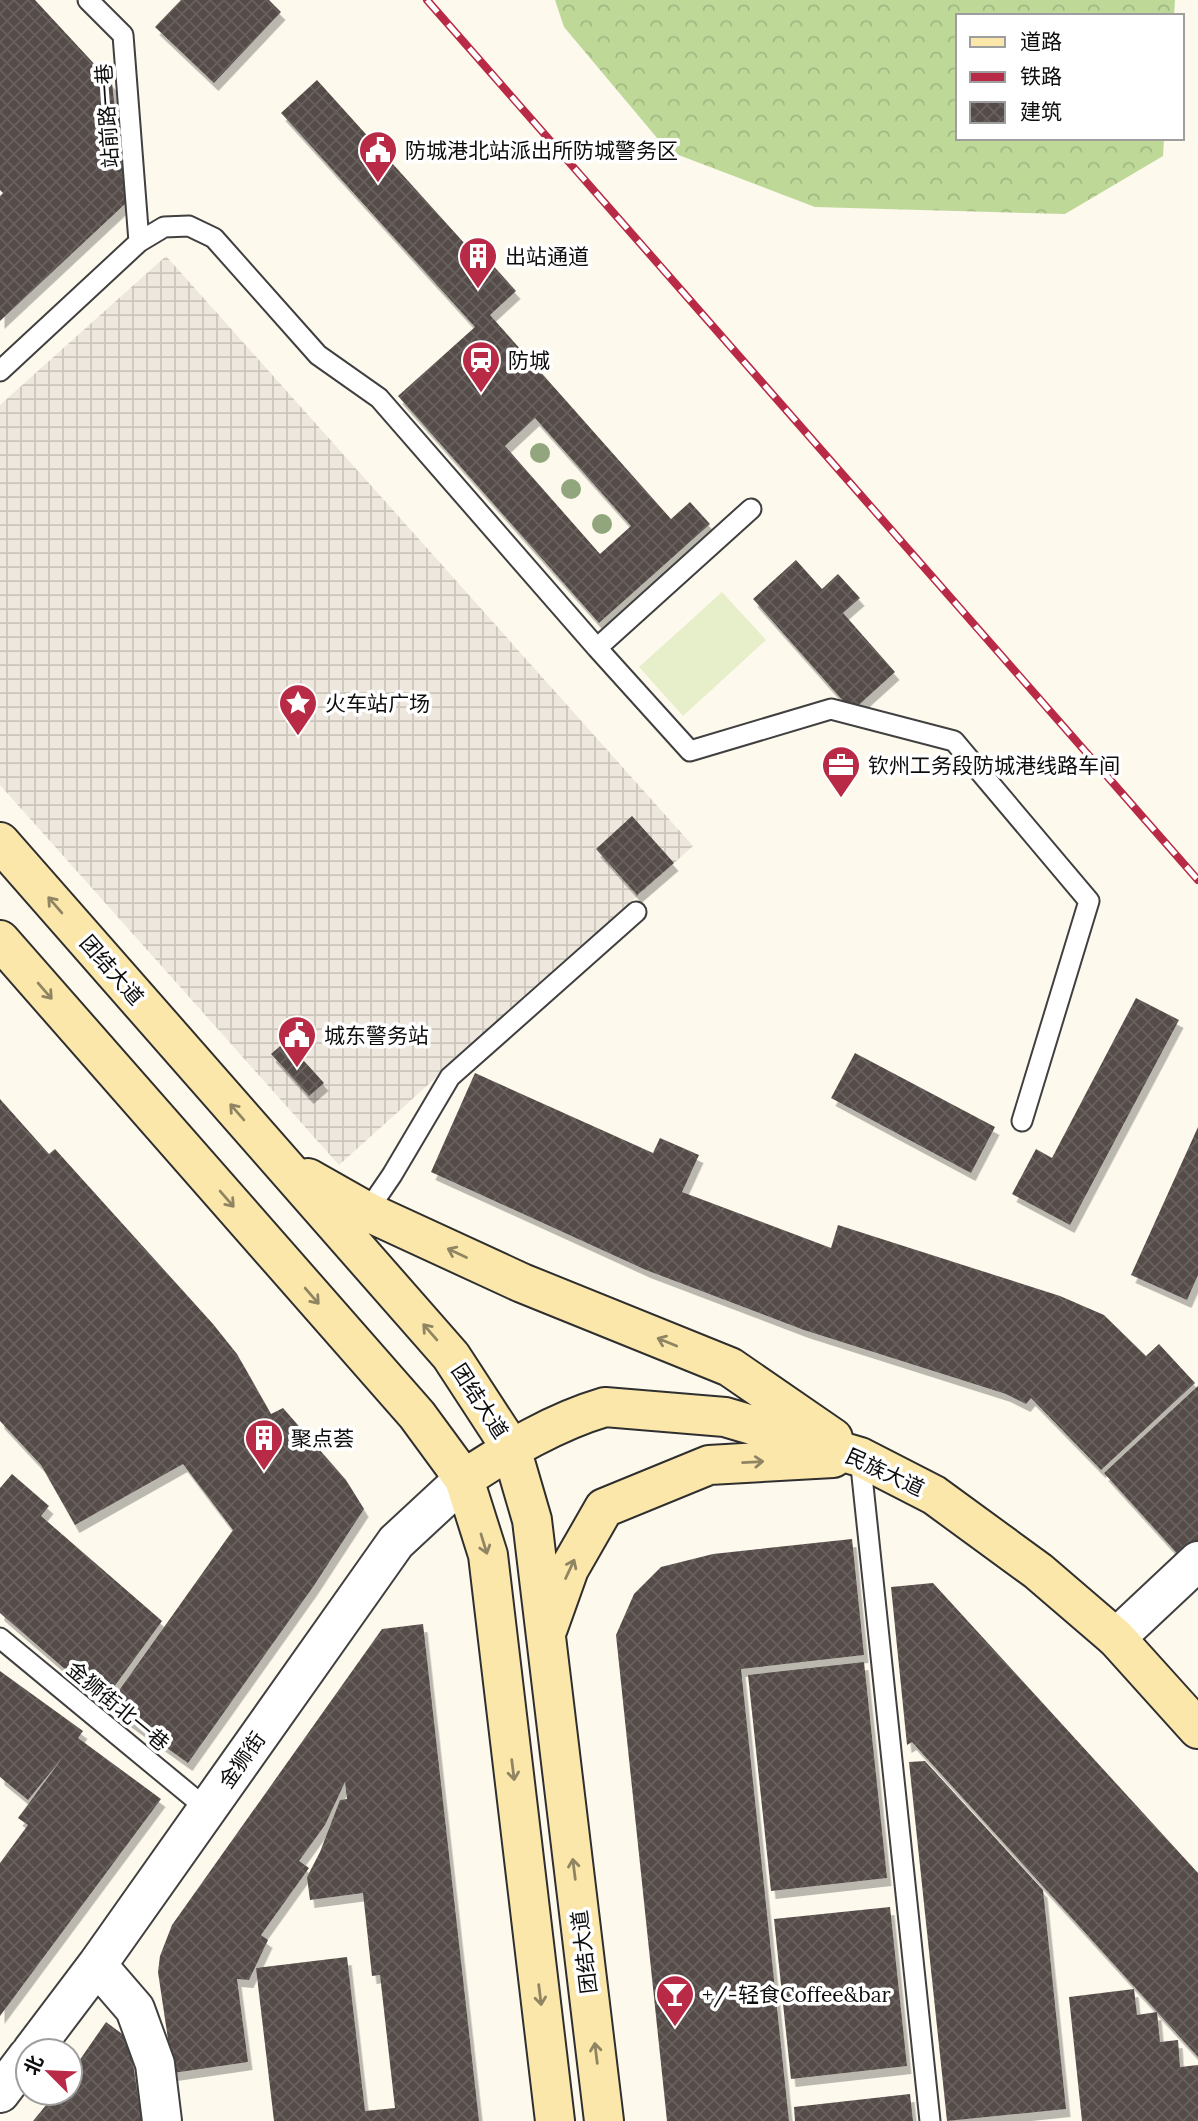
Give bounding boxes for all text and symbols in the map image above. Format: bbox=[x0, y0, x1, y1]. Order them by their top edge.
legend bbox=[956, 14, 1184, 140]
text: 道路 bbox=[1020, 28, 1062, 55]
street label: 站前路一巷 bbox=[90, 63, 124, 169]
text: 铁路 bbox=[1020, 63, 1062, 90]
text: 建筑 bbox=[1020, 98, 1062, 125]
public building icon: 防城港北站派出所防城警务区 bbox=[357, 129, 399, 184]
place label: 防城港北站派出所防城警务区 bbox=[405, 137, 678, 164]
building icon: 出站通道 bbox=[457, 235, 499, 290]
place label: 出站通道 bbox=[505, 243, 589, 270]
station icon: 防城 bbox=[460, 339, 502, 394]
place label: 防城 bbox=[508, 347, 550, 374]
place icon: 火车站广场 bbox=[277, 682, 319, 737]
place label: 火车站广场 bbox=[325, 690, 430, 717]
office icon: 钦州工务段防城港线路车间 bbox=[820, 744, 862, 799]
place label: 钦州工务段防城港线路车间 bbox=[868, 752, 1120, 779]
one-way arrow bbox=[47, 896, 63, 914]
street label: 团结大道 bbox=[74, 929, 150, 1011]
one-way arrow bbox=[37, 982, 53, 1000]
public building icon: 城东警务站 bbox=[276, 1014, 318, 1069]
place label: 城东警务站 bbox=[324, 1022, 429, 1049]
one-way arrow bbox=[229, 1104, 245, 1122]
one-way arrow bbox=[219, 1190, 235, 1208]
one-way arrow bbox=[447, 1246, 468, 1259]
one-way arrow bbox=[304, 1287, 320, 1305]
one-way arrow bbox=[422, 1323, 438, 1341]
one-way arrow bbox=[656, 1334, 678, 1347]
street label: 团结大道 bbox=[446, 1358, 514, 1444]
building icon: 聚点荟 bbox=[243, 1417, 285, 1472]
place label: 聚点荟 bbox=[291, 1425, 354, 1452]
street label: 民族大道 bbox=[841, 1442, 929, 1502]
one-way arrow bbox=[741, 1456, 764, 1469]
one-way arrow bbox=[478, 1533, 491, 1555]
one-way arrow bbox=[564, 1559, 577, 1581]
street label: 金狮街北一巷 bbox=[61, 1655, 175, 1757]
street label: 金狮街 bbox=[213, 1726, 271, 1794]
one-way arrow bbox=[507, 1758, 520, 1780]
one-way arrow bbox=[567, 1858, 580, 1881]
street label: 团结大道 bbox=[565, 1909, 603, 1995]
bar icon: +/-轻食Coffee&bar bbox=[654, 1973, 696, 2028]
place label: +/-轻食Coffee&bar bbox=[702, 1981, 891, 2008]
one-way arrow bbox=[533, 1984, 546, 2006]
north arrow bbox=[14, 2037, 84, 2107]
one-way arrow bbox=[589, 2042, 602, 2065]
text: 北 bbox=[19, 2052, 48, 2079]

